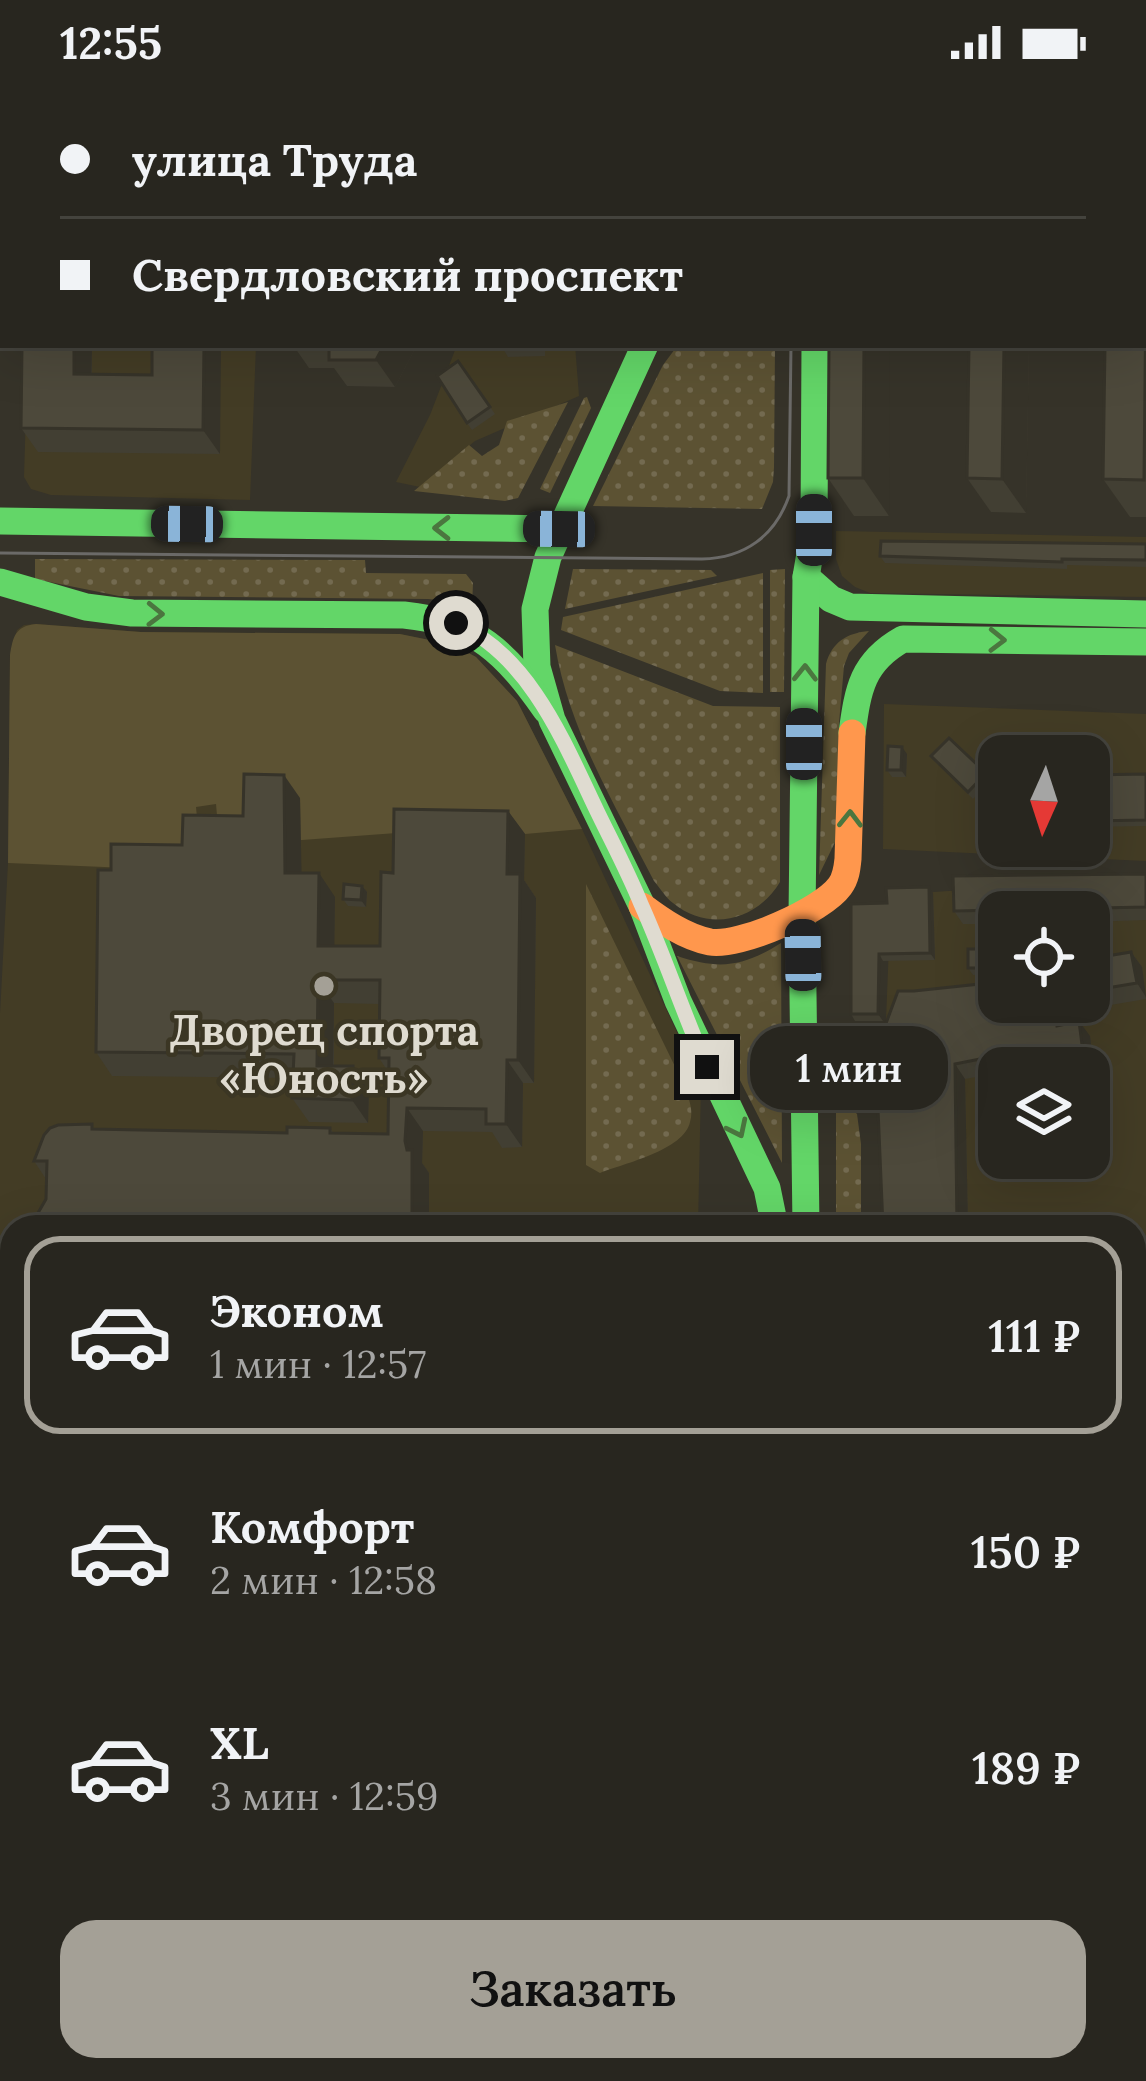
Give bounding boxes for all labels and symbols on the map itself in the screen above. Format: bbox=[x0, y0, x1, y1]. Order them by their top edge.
car bbox=[796, 494, 832, 566]
car bbox=[151, 505, 223, 543]
car bbox=[523, 510, 595, 548]
one-way arrow bbox=[432, 515, 450, 541]
route start bbox=[429, 596, 483, 650]
one-way arrow bbox=[147, 601, 165, 627]
one-way arrow bbox=[989, 627, 1007, 653]
one-way arrow bbox=[792, 663, 818, 681]
car bbox=[786, 708, 822, 780]
north arrow bbox=[978, 735, 1110, 867]
one-way arrow bbox=[837, 809, 863, 828]
car bbox=[784, 919, 822, 991]
marker: Дворец спорта «Юность» bbox=[311, 973, 337, 999]
place label: Дворец спорта «Юность» bbox=[169, 1003, 479, 1105]
callout: 1 мин bbox=[749, 1025, 947, 1109]
route end bbox=[680, 1040, 734, 1094]
one-way arrow bbox=[724, 1117, 747, 1138]

